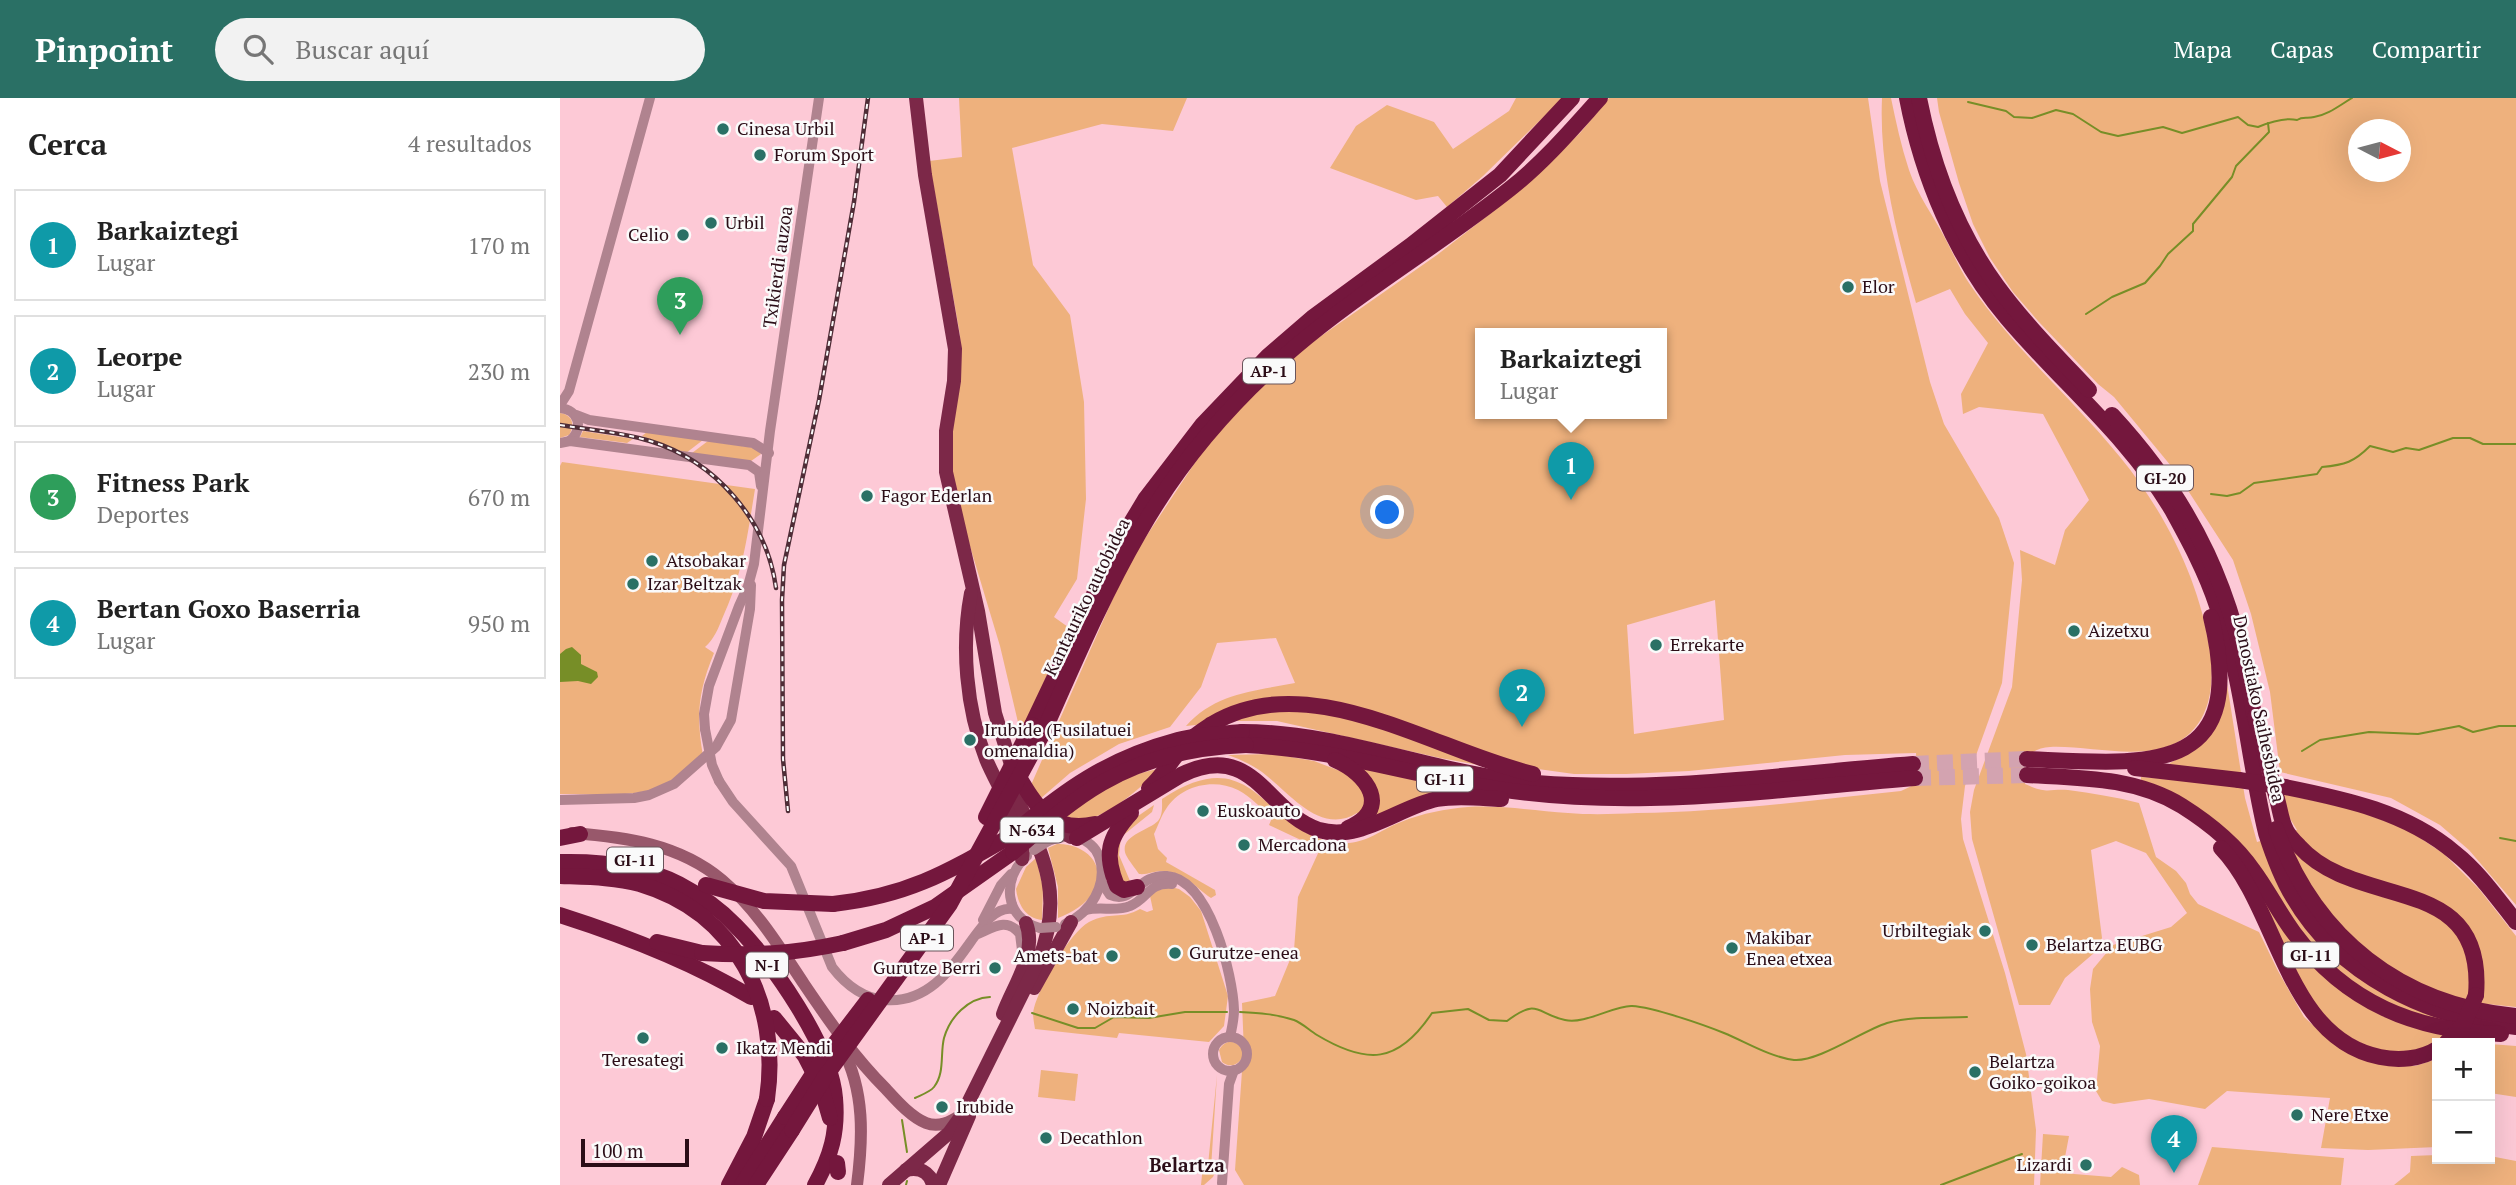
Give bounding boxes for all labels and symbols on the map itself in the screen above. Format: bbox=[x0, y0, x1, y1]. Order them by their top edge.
place label: Cinesa Urbil bbox=[737, 116, 835, 140]
north arrow bbox=[2348, 119, 2411, 182]
marker: Cinesa Urbil bbox=[715, 121, 731, 137]
place label: Forum Sport bbox=[774, 142, 875, 166]
marker: Forum Sport bbox=[752, 147, 768, 163]
street label: Txikierdi auzoa bbox=[757, 204, 797, 329]
place label: Urbil bbox=[725, 210, 765, 234]
marker: Urbil bbox=[703, 215, 719, 231]
place label: Celio bbox=[628, 222, 669, 246]
marker: Celio bbox=[675, 227, 691, 243]
place label: Elor bbox=[1862, 274, 1895, 298]
pin: 3 bbox=[657, 277, 703, 335]
marker: Elor bbox=[1840, 279, 1856, 295]
road number: AP-1 bbox=[1243, 358, 1295, 384]
pin: 1 bbox=[1548, 442, 1594, 500]
road number: GI-20 bbox=[2137, 466, 2193, 490]
place label: Fagor Ederlan bbox=[881, 483, 993, 507]
marker: Fagor Ederlan bbox=[859, 488, 875, 504]
your location bbox=[1370, 495, 1404, 529]
street label: Kantauriko autobidea bbox=[1037, 514, 1135, 679]
place label: Atsobakar bbox=[666, 548, 746, 572]
marker: Atsobakar bbox=[644, 553, 660, 569]
place label: Izar Beltzak bbox=[647, 571, 743, 595]
marker: Izar Beltzak bbox=[625, 576, 641, 592]
street label: Donostiako Saihesbidea bbox=[2228, 613, 2292, 805]
place label: Aizetxu bbox=[2088, 618, 2150, 642]
marker: Aizetxu bbox=[2066, 623, 2082, 639]
place label: Errekarte bbox=[1670, 632, 1744, 656]
marker: Errekarte bbox=[1648, 637, 1664, 653]
pin: 2 bbox=[1499, 669, 1545, 727]
place label: Irubide (Fusilatuei omenaldia) bbox=[984, 717, 1132, 762]
marker: Irubide (Fusilatuei omenaldia) bbox=[962, 732, 978, 748]
road number: GI-11 bbox=[1417, 766, 1473, 792]
place label: Euskoauto bbox=[1217, 798, 1301, 822]
marker: Euskoauto bbox=[1195, 803, 1211, 819]
road number: N-634 bbox=[1000, 818, 1064, 842]
place label: Mercadona bbox=[1258, 832, 1347, 856]
marker: Mercadona bbox=[1236, 837, 1252, 853]
road number: GI-11 bbox=[607, 848, 663, 873]
place label: Urbiltegiak bbox=[1882, 918, 1972, 942]
marker: Urbiltegiak bbox=[1977, 923, 1993, 939]
place label: Makibar Enea etxea bbox=[1746, 925, 1833, 970]
road number: AP-1 bbox=[901, 926, 953, 950]
place label: Belartza EUBG bbox=[2046, 932, 2163, 956]
marker: Belartza EUBG bbox=[2024, 937, 2040, 953]
place label: Gurutze-enea bbox=[1189, 940, 1299, 964]
marker: Makibar Enea etxea bbox=[1724, 940, 1740, 956]
road number: GI-11 bbox=[2283, 942, 2339, 968]
place label: Amets-bat bbox=[1013, 943, 1098, 967]
marker: Gurutze-enea bbox=[1167, 945, 1183, 961]
marker: Amets-bat bbox=[1104, 948, 1120, 964]
road number: N-I bbox=[746, 952, 788, 978]
place label: Gurutze Berri bbox=[873, 955, 981, 979]
marker: Gurutze Berri bbox=[987, 960, 1003, 976]
place label: Noizbait bbox=[1087, 996, 1156, 1020]
marker: Noizbait bbox=[1065, 1001, 1081, 1017]
marker: Teresategi bbox=[635, 1030, 651, 1046]
place label: Ikatz Mendi bbox=[736, 1035, 831, 1059]
marker: Ikatz Mendi bbox=[714, 1040, 730, 1056]
place label: Teresategi bbox=[602, 1047, 684, 1071]
place label: Belartza Goiko-goikoa bbox=[1989, 1049, 2096, 1094]
marker: Belartza Goiko-goikoa bbox=[1967, 1064, 1983, 1080]
place label: Irubide bbox=[956, 1094, 1014, 1118]
marker: Irubide bbox=[934, 1099, 950, 1115]
place label: Nere Etxe bbox=[2311, 1102, 2389, 1126]
marker: Nere Etxe bbox=[2289, 1107, 2305, 1123]
pin: 4 bbox=[2151, 1115, 2197, 1173]
place label: Decathlon bbox=[1060, 1125, 1143, 1149]
marker: Decathlon bbox=[1038, 1130, 1054, 1146]
scale bar bbox=[581, 1136, 690, 1168]
district label: Belartza bbox=[1149, 1152, 1225, 1177]
place label: Lizardi bbox=[2017, 1152, 2072, 1176]
marker: Lizardi bbox=[2078, 1157, 2094, 1173]

